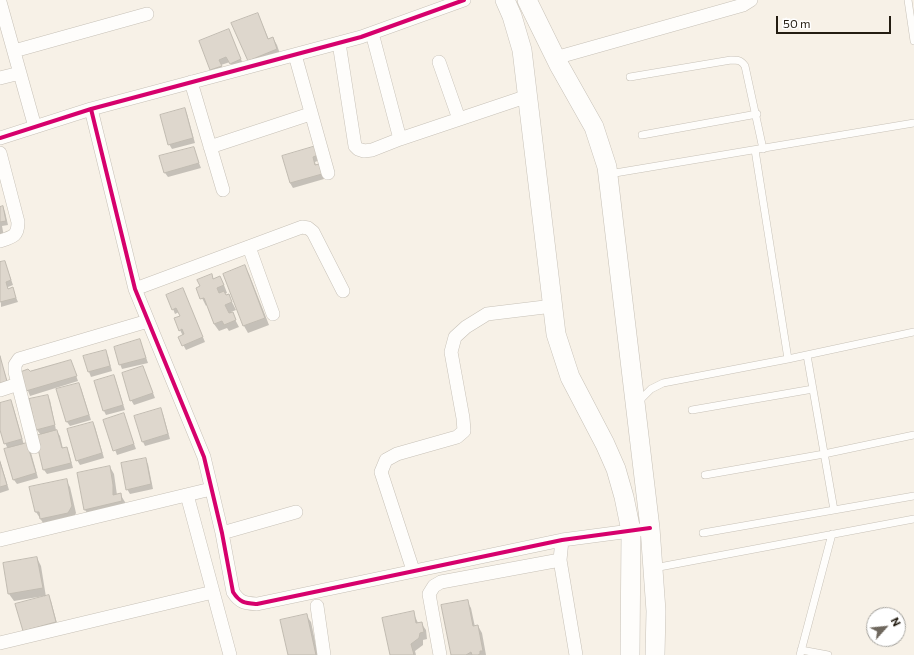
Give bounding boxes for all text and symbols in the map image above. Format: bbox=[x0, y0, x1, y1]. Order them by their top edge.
scale bar bbox=[778, 8, 893, 34]
text: 50 m bbox=[783, 16, 811, 30]
north arrow bbox=[866, 607, 906, 647]
text: N bbox=[889, 615, 904, 628]

